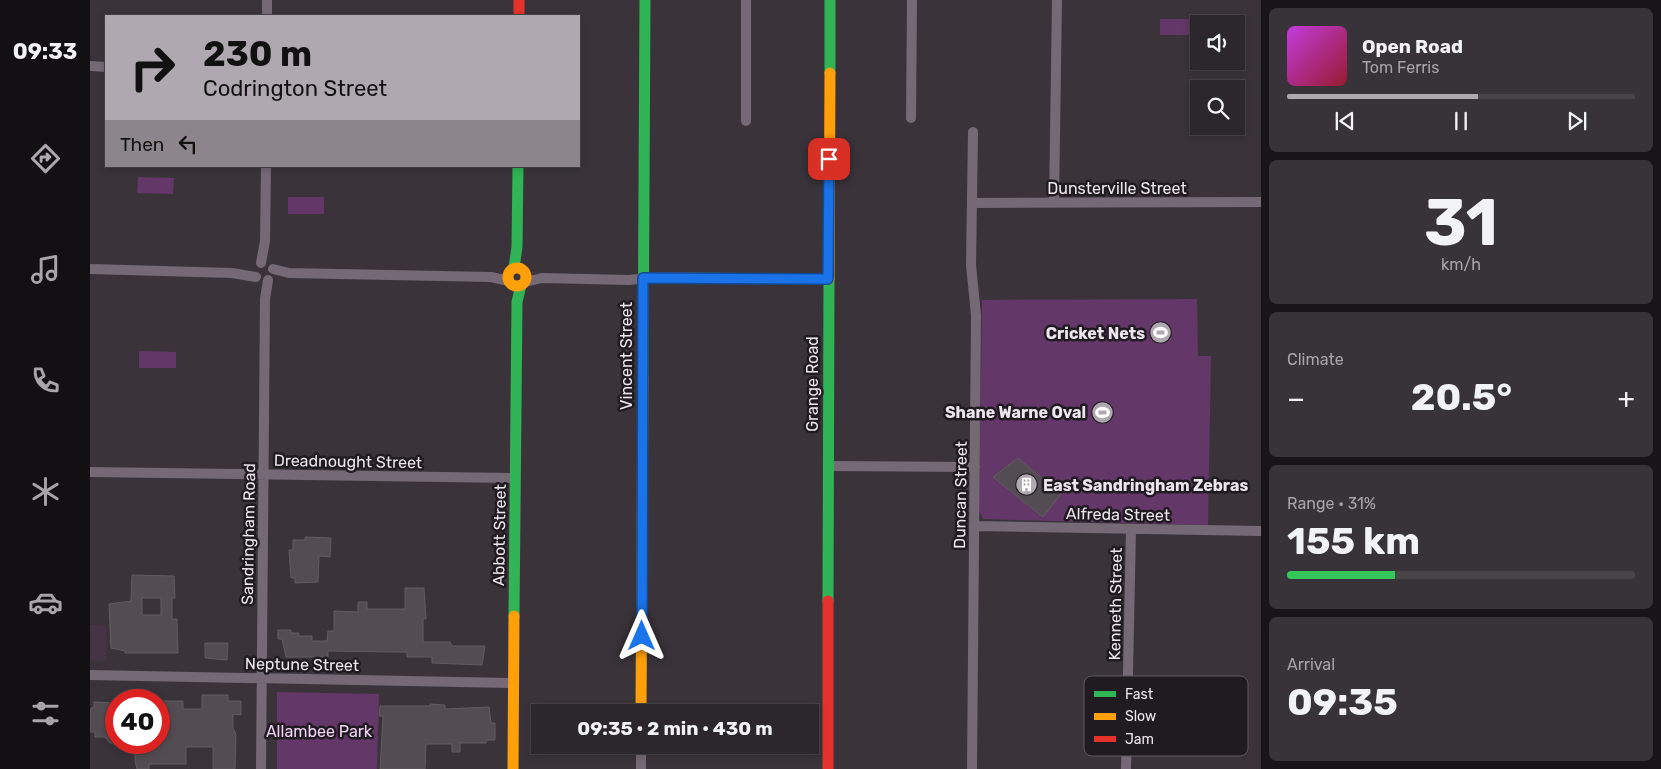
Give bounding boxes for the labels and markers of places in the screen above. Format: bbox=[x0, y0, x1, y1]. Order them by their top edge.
pin bbox=[808, 138, 850, 180]
sports icon: Cricket Nets bbox=[1149, 321, 1173, 345]
place label: Cricket Nets bbox=[1046, 324, 1145, 343]
sports icon: Shane Warne Oval bbox=[1090, 400, 1114, 424]
place label: Shane Warne Oval bbox=[945, 403, 1086, 422]
building icon: East Sandringham Zebras bbox=[1015, 473, 1039, 497]
place label: East Sandringham Zebras bbox=[1043, 476, 1248, 495]

